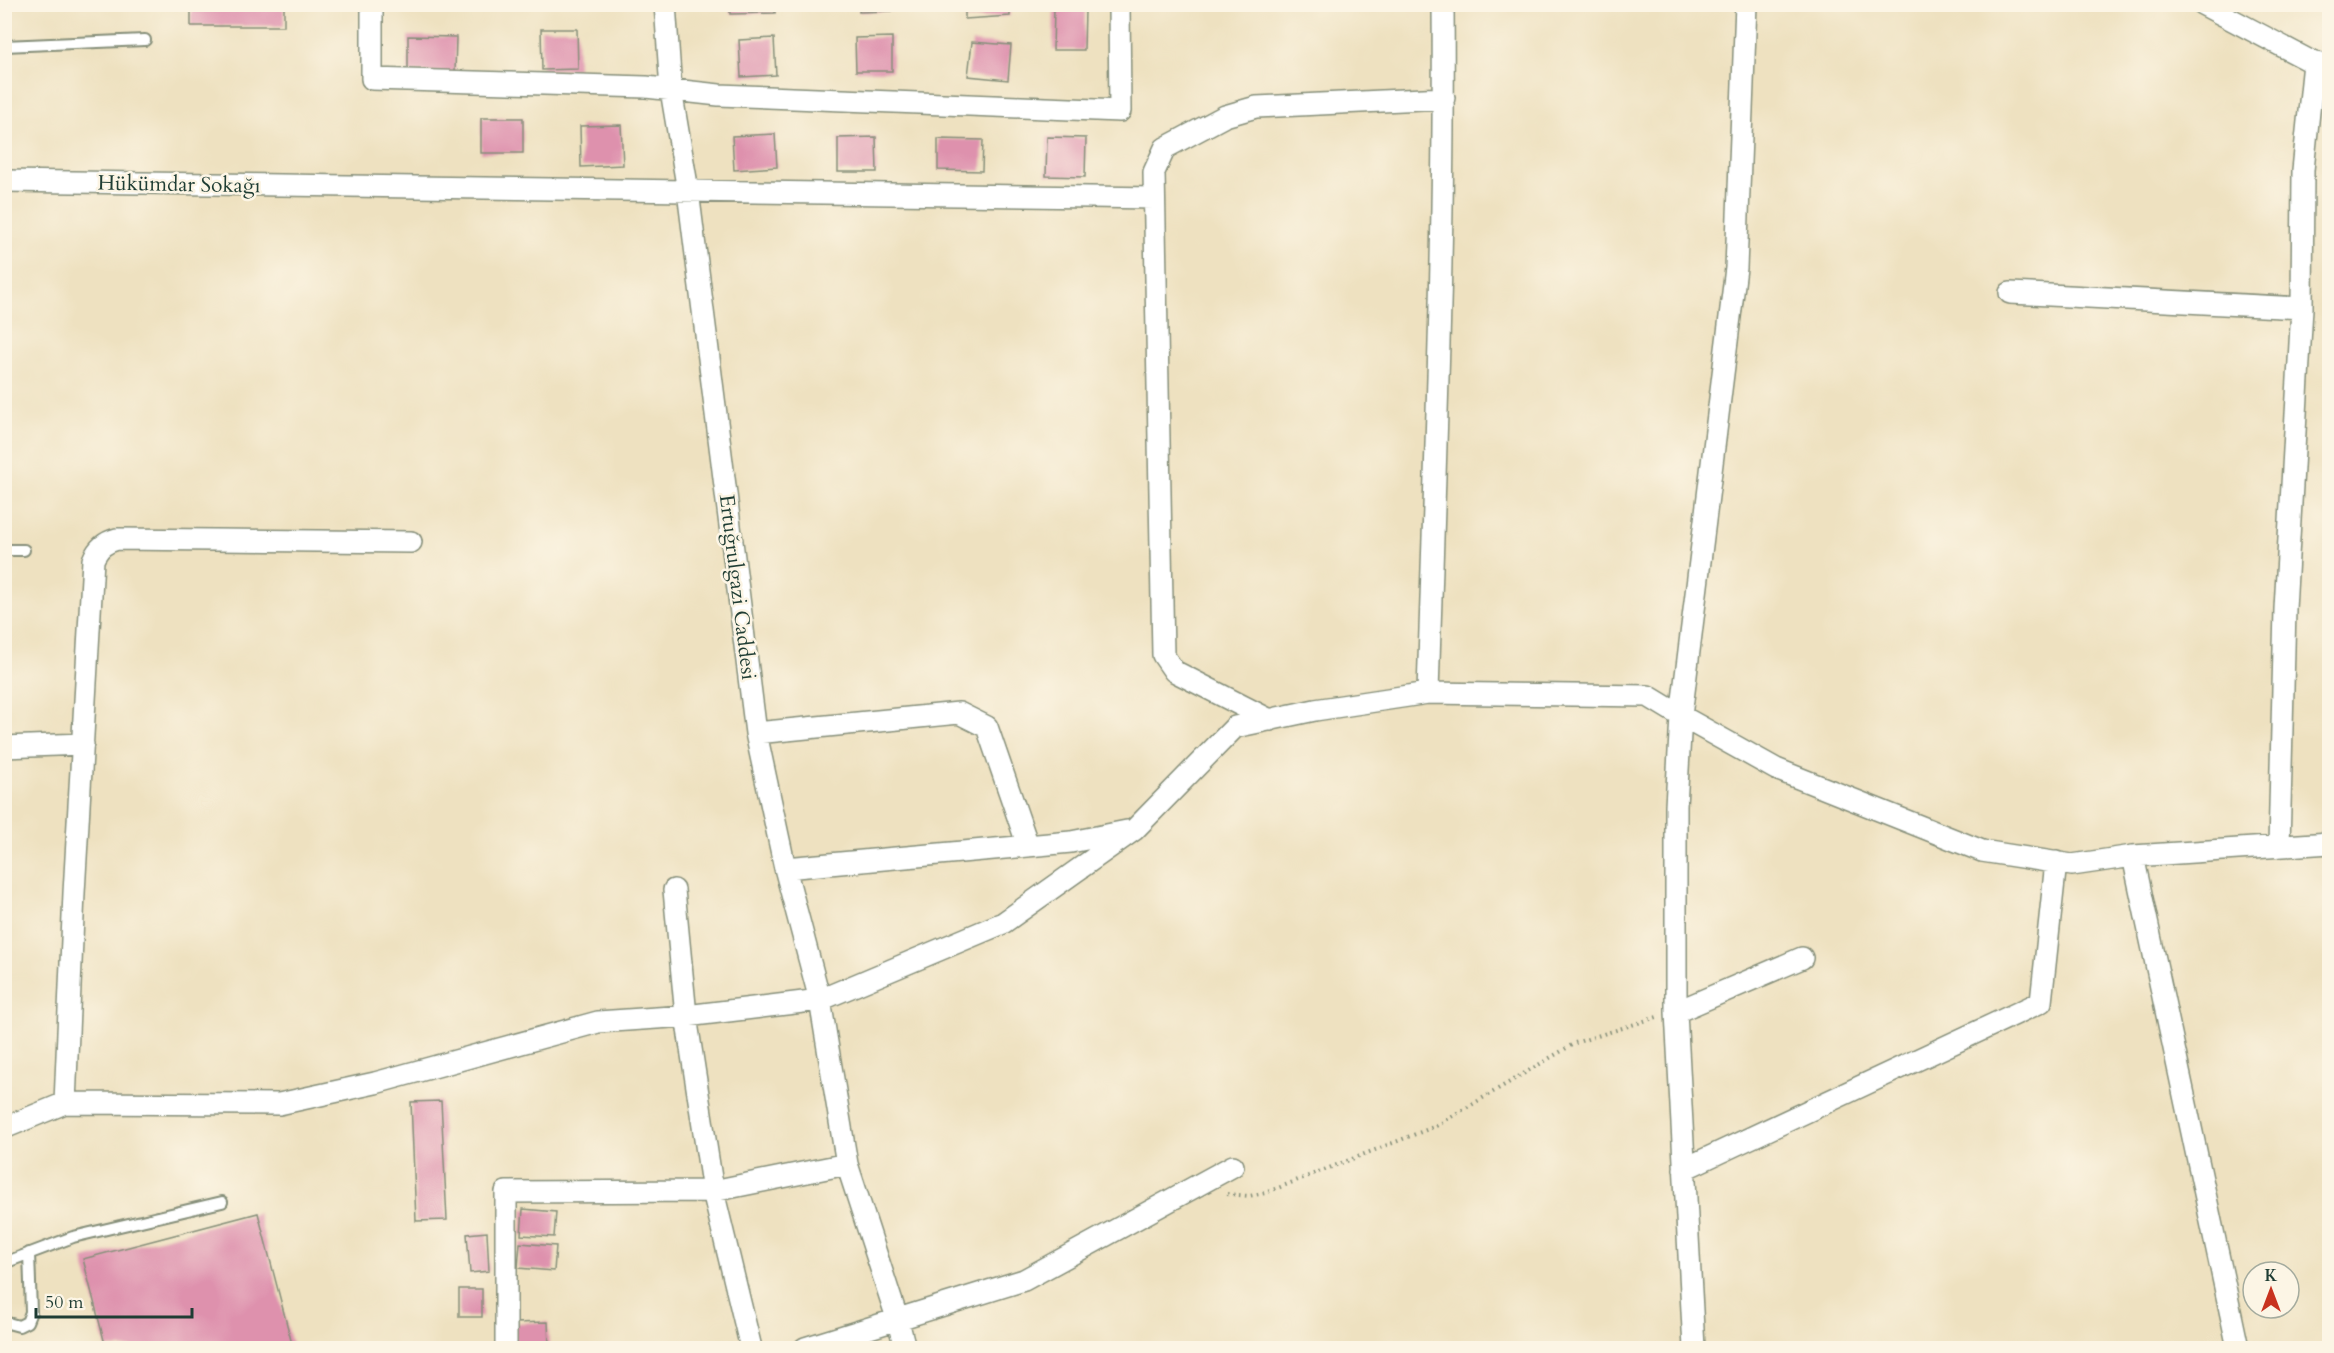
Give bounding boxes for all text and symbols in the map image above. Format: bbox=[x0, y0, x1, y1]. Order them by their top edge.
street label: Hükümdar Sokağı bbox=[97, 169, 261, 200]
street label: Ertuğrulgazi Caddesi bbox=[712, 493, 763, 682]
north arrow bbox=[2241, 1260, 2301, 1320]
text: K bbox=[2265, 1265, 2278, 1287]
scale bar bbox=[36, 1281, 192, 1319]
text: 50 m bbox=[45, 1290, 84, 1315]

